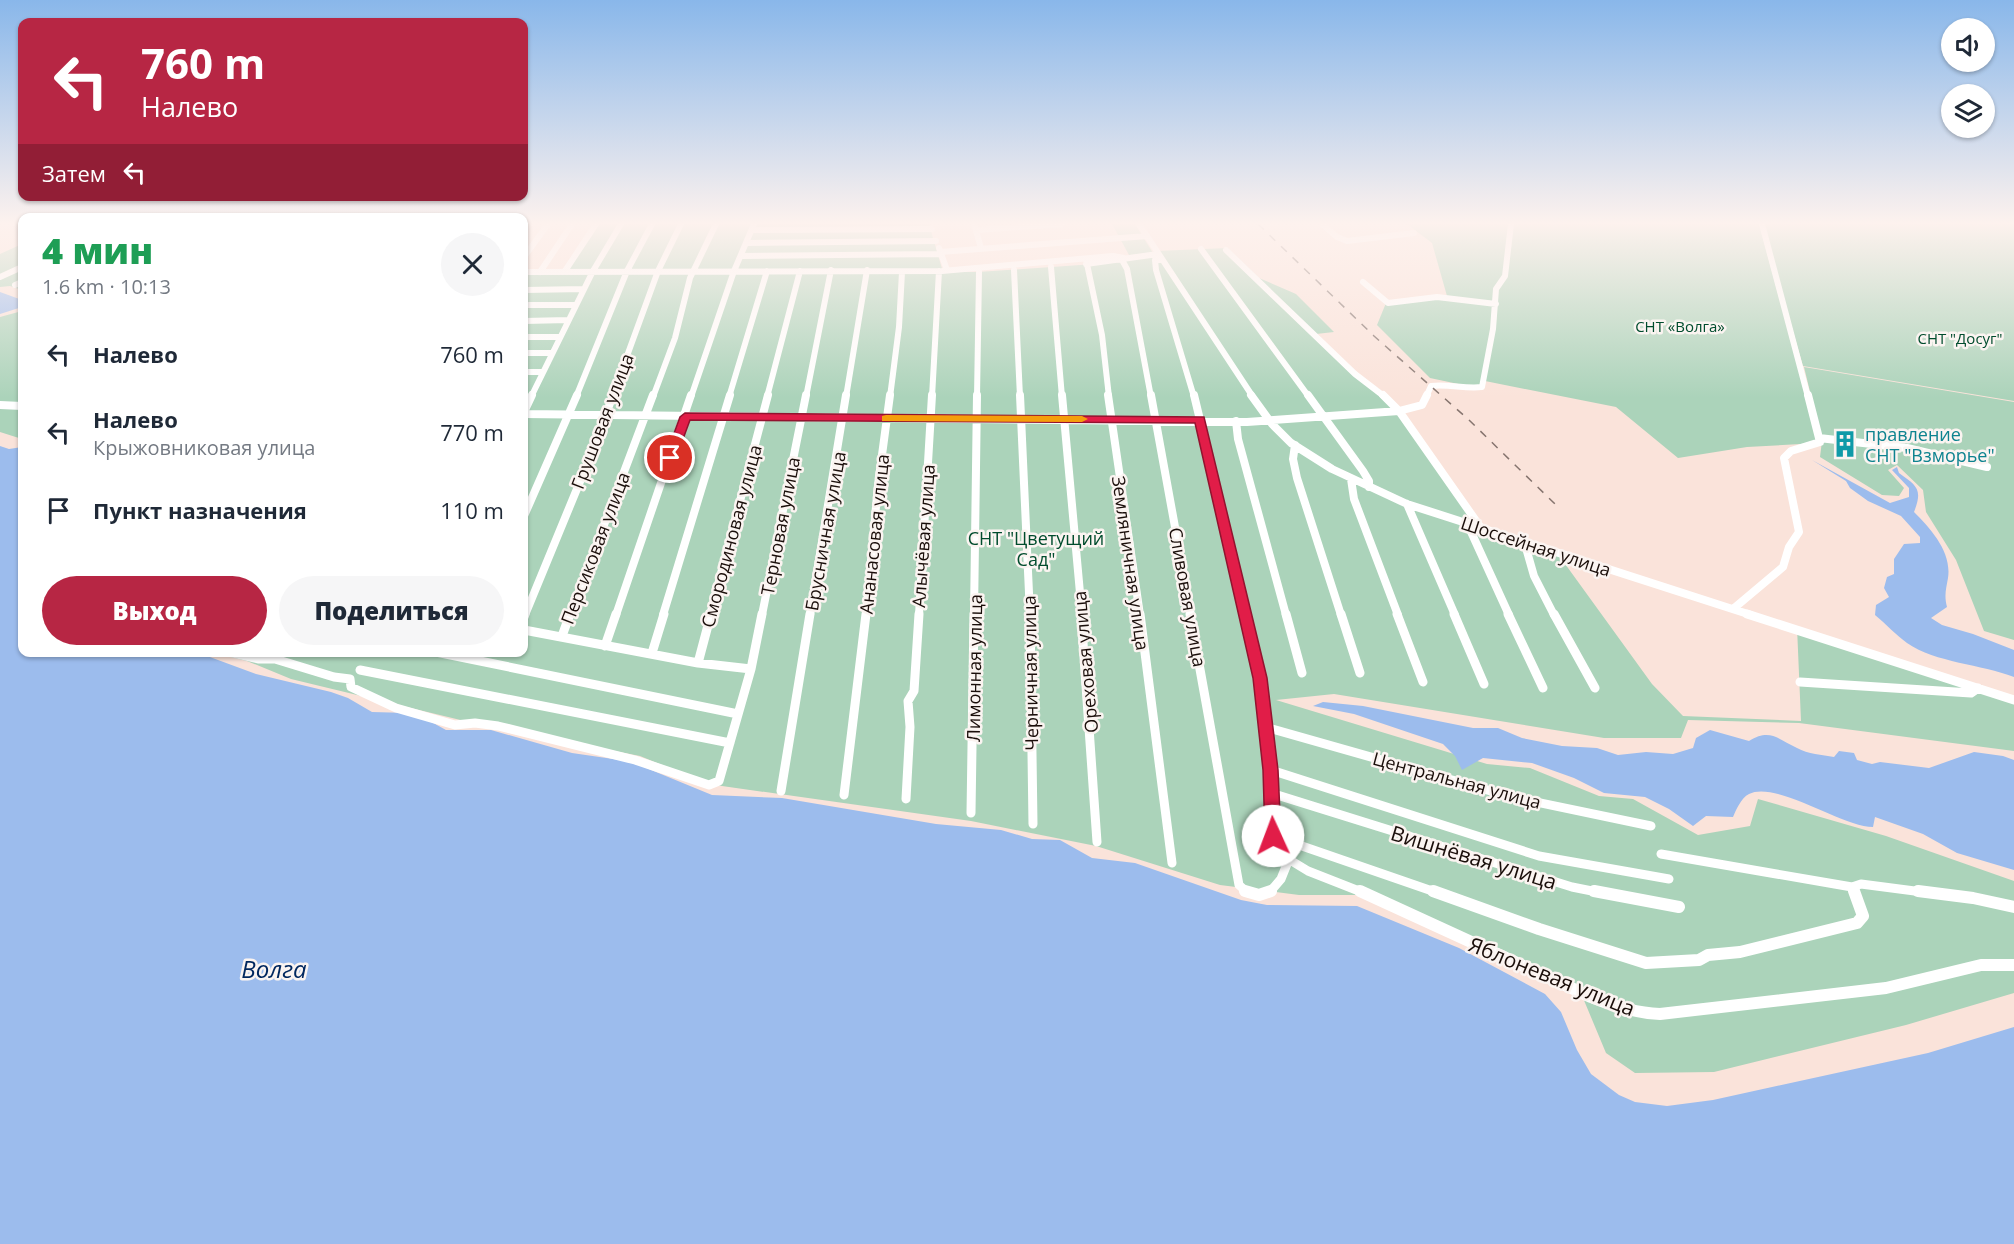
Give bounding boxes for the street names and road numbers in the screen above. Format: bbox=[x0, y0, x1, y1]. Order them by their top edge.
street label: Грушовая улица bbox=[565, 350, 639, 492]
street label: Смородиновая улица bbox=[695, 442, 767, 630]
street label: Брусничная улица bbox=[799, 449, 851, 613]
street label: Ананасовая улица bbox=[854, 453, 894, 615]
street label: Терновая улица bbox=[755, 455, 805, 597]
street label: Алычёвая улица bbox=[906, 464, 940, 608]
street label: Персиковая улица bbox=[555, 468, 635, 628]
street label: Земляничная улица bbox=[1107, 474, 1155, 652]
street label: Шоссейная улица bbox=[1458, 510, 1614, 582]
street label: Сливовая улица bbox=[1164, 525, 1212, 669]
street label: Ореховая улица bbox=[1067, 590, 1103, 734]
street label: Лимонная улица bbox=[961, 594, 987, 742]
street label: Черничная улица bbox=[1017, 595, 1043, 751]
street label: Центральная улица bbox=[1370, 746, 1544, 814]
street label: Вишнёвая улица bbox=[1388, 818, 1560, 896]
street label: Яблоневая улица bbox=[1465, 930, 1639, 1022]

